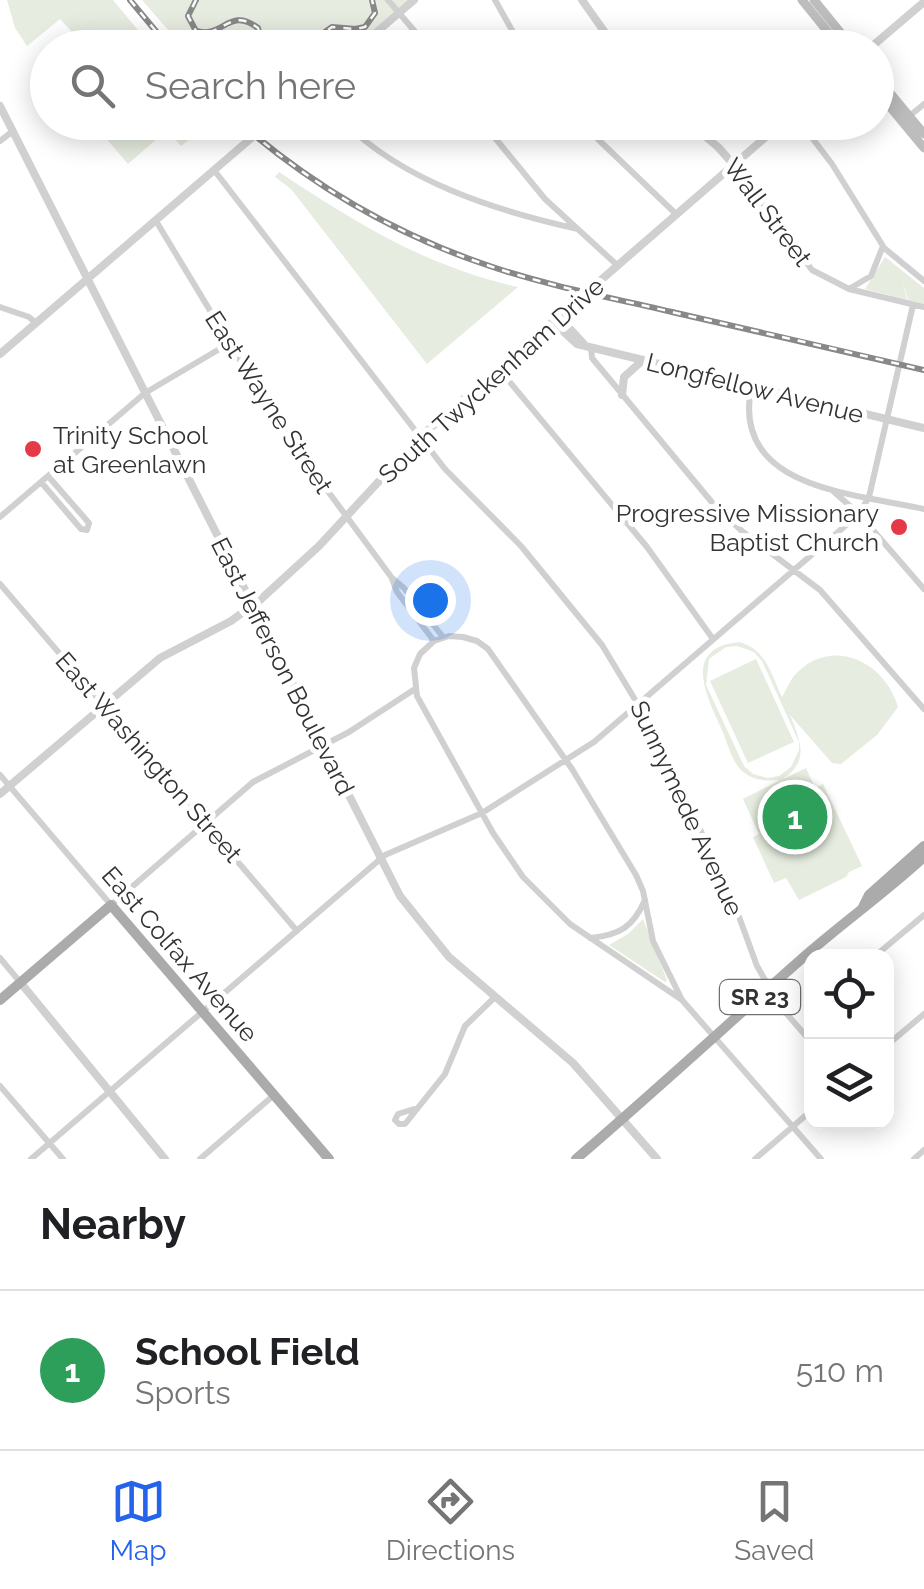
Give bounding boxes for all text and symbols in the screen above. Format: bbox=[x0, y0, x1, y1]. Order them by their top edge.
search box bbox=[30, 30, 894, 140]
icon: search bbox=[65, 58, 120, 113]
text: Search here bbox=[145, 63, 356, 108]
street label: Wall Street bbox=[718, 152, 819, 272]
street label: South Twyckenham Drive bbox=[372, 271, 610, 489]
street label: East Wayne Street bbox=[199, 305, 339, 499]
street label: Longfellow Avenue bbox=[643, 347, 867, 429]
place label: Trinity School at Greenlawn bbox=[53, 420, 208, 479]
marker: Trinity School at Greenlawn bbox=[22, 438, 44, 460]
place label: Progressive Missionary Baptist Church bbox=[616, 498, 879, 557]
marker: Progressive Missionary Baptist Church bbox=[888, 516, 910, 538]
street label: East Jefferson Boulevard bbox=[205, 532, 361, 800]
your location bbox=[405, 575, 456, 626]
street label: East Washington Street bbox=[50, 646, 249, 869]
street label: Sunnymede Avenue bbox=[624, 696, 750, 920]
pin: 1 bbox=[762, 780, 828, 854]
street label: East Colfax Avenue bbox=[96, 860, 264, 1048]
map controls bbox=[804, 949, 894, 1129]
button: locate bbox=[804, 949, 894, 1039]
road number: SR 23 bbox=[720, 980, 800, 1014]
button: layers bbox=[804, 1039, 894, 1129]
text: Nearby bbox=[40, 1200, 186, 1249]
text: School Field bbox=[135, 1329, 360, 1374]
text: 1 bbox=[65, 1352, 80, 1389]
text: 510 m bbox=[796, 1352, 884, 1389]
text: Sports bbox=[135, 1374, 231, 1411]
tab: Map bbox=[110, 1474, 167, 1567]
tab: Directions bbox=[386, 1474, 515, 1567]
tab: Saved bbox=[734, 1474, 814, 1567]

